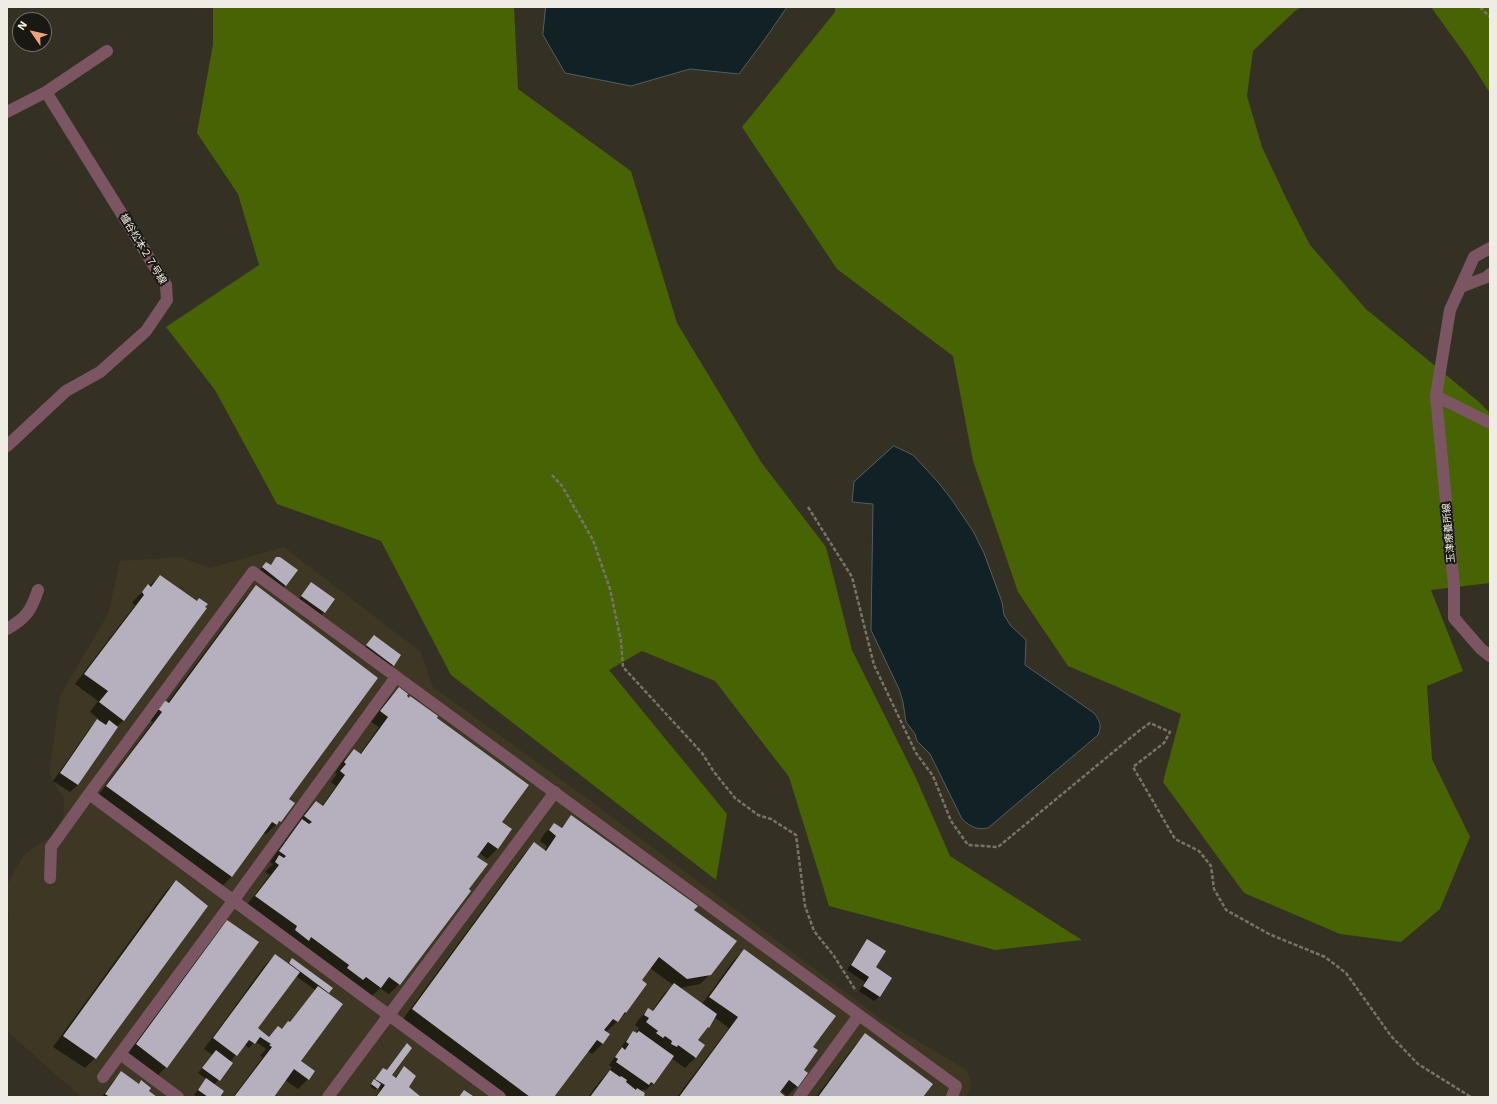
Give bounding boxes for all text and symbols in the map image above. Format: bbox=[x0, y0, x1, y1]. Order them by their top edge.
north arrow bbox=[12, 12, 52, 52]
text: N bbox=[15, 19, 30, 33]
street label: 櫨谷松本２７号線 bbox=[117, 212, 169, 286]
street label: 玉津療養所線 bbox=[1440, 503, 1458, 563]

